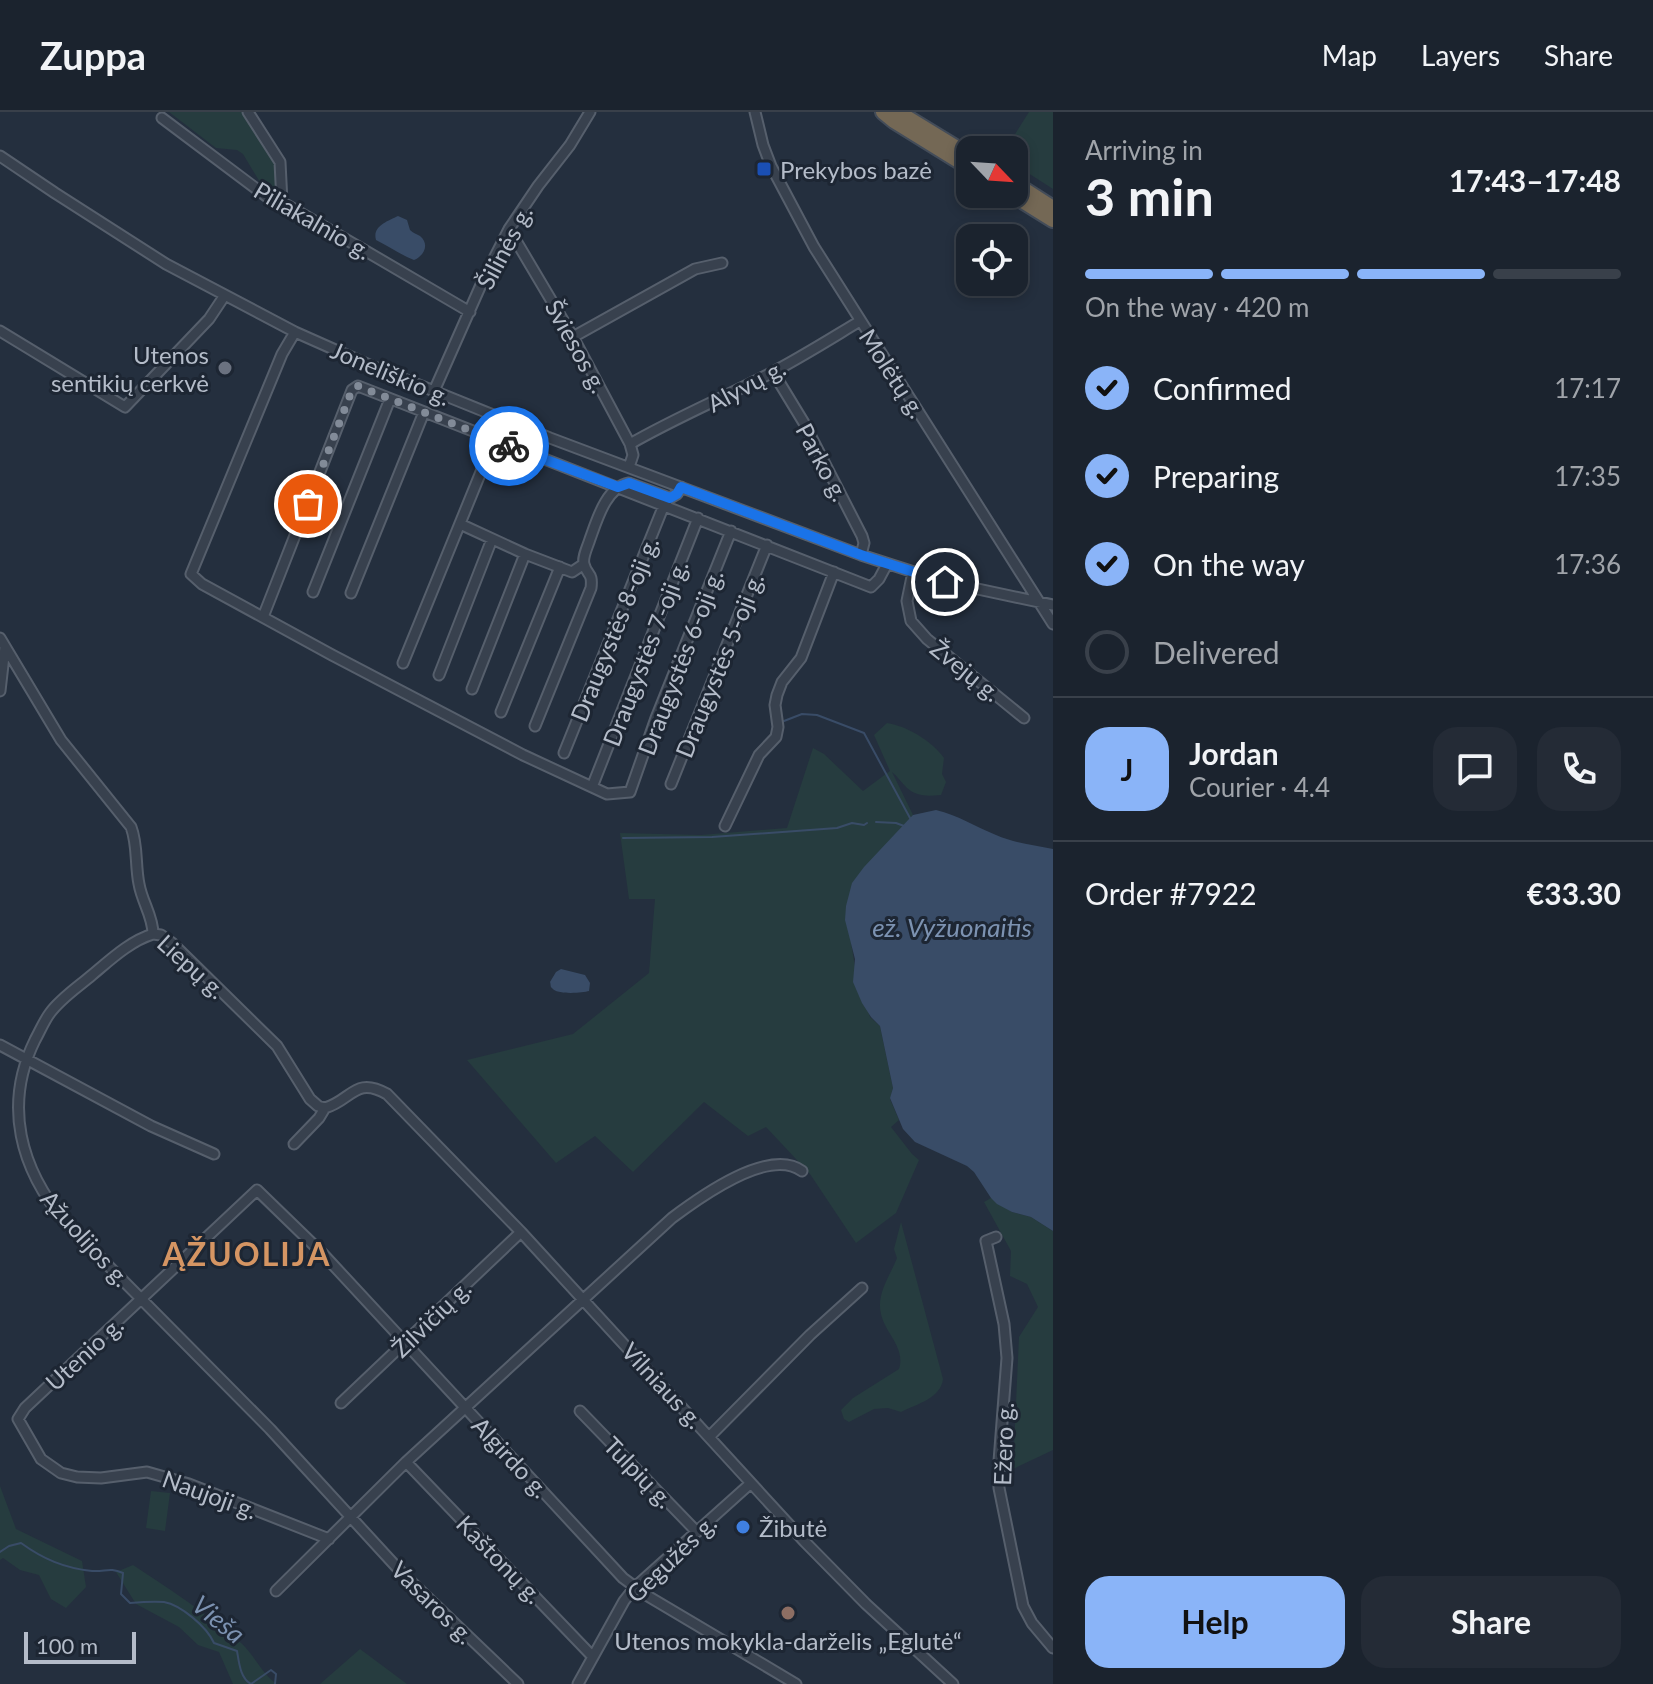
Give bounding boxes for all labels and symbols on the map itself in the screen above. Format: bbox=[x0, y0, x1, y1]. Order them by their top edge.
north arrow bbox=[956, 136, 1028, 208]
place label: Prekybos bazė bbox=[780, 155, 932, 184]
marker: Prekybos bazė bbox=[755, 160, 773, 178]
street label: Piliakalnio g. bbox=[249, 175, 377, 265]
street label: Šilinės g. bbox=[470, 200, 538, 294]
street label: Šviesos g. bbox=[540, 294, 614, 398]
street label: Molėtų g. bbox=[854, 323, 932, 423]
street label: Joneliškio g. bbox=[327, 335, 455, 411]
place label: Utenos sentikių cerkvė bbox=[51, 340, 209, 397]
street label: Alyvų g. bbox=[702, 352, 790, 418]
marker: Utenos sentikių cerkvė bbox=[216, 359, 234, 377]
courier bbox=[469, 406, 549, 486]
street label: Parko g. bbox=[790, 418, 856, 506]
pin bbox=[274, 470, 342, 538]
street label: Draugystės 8-oji g. bbox=[564, 532, 664, 726]
pin bbox=[911, 548, 979, 616]
street label: Draugystės 7-oji g. bbox=[596, 556, 694, 750]
street label: Draugystės 6-oji g. bbox=[631, 565, 729, 759]
street label: Draugystės 5-oji g. bbox=[669, 568, 769, 762]
street label: Žvejų g. bbox=[925, 633, 1007, 707]
water label: ež. Vyžuonaitis bbox=[872, 911, 1032, 943]
street label: Liepų g. bbox=[152, 928, 232, 1004]
street label: Ąžuolijos g. bbox=[35, 1184, 137, 1292]
district label: ĄŽUOLIJA bbox=[162, 1234, 331, 1273]
street label: Žilvičių g. bbox=[385, 1273, 477, 1363]
street label: Utenio g. bbox=[39, 1310, 129, 1396]
street label: Vilniaus g. bbox=[616, 1336, 710, 1434]
street label: Ežero g. bbox=[987, 1402, 1019, 1486]
street label: Algirdo g. bbox=[466, 1411, 556, 1503]
street label: Tulpių g. bbox=[598, 1430, 680, 1514]
street label: Naujoji g. bbox=[159, 1464, 261, 1524]
street label: Gegužės g. bbox=[620, 1508, 722, 1608]
street label: Kaštonų g. bbox=[451, 1509, 549, 1609]
place label: Žibutė bbox=[759, 1513, 827, 1542]
marker: Žibutė bbox=[734, 1518, 752, 1536]
street label: Vasaros g. bbox=[386, 1555, 480, 1649]
water label: Vieša bbox=[186, 1588, 252, 1650]
marker: Utenos mokykla-darželis „Eglutė“ bbox=[779, 1604, 797, 1622]
place label: Utenos mokykla-darželis „Eglutė“ bbox=[614, 1626, 962, 1655]
scale bar bbox=[24, 1628, 136, 1664]

